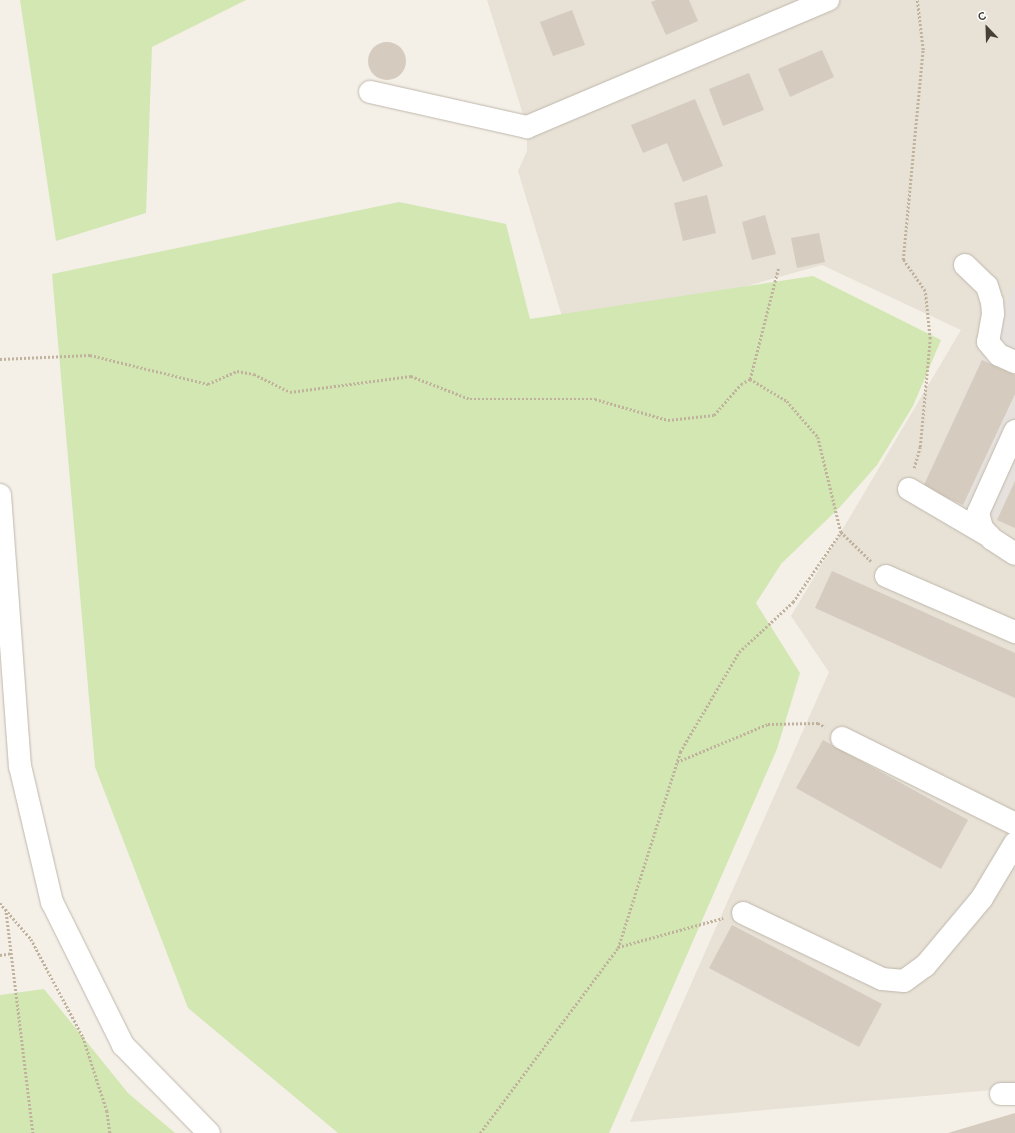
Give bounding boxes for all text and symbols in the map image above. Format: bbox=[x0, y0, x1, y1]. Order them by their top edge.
north arrow bbox=[967, 8, 1007, 48]
text: С bbox=[976, 9, 988, 24]

